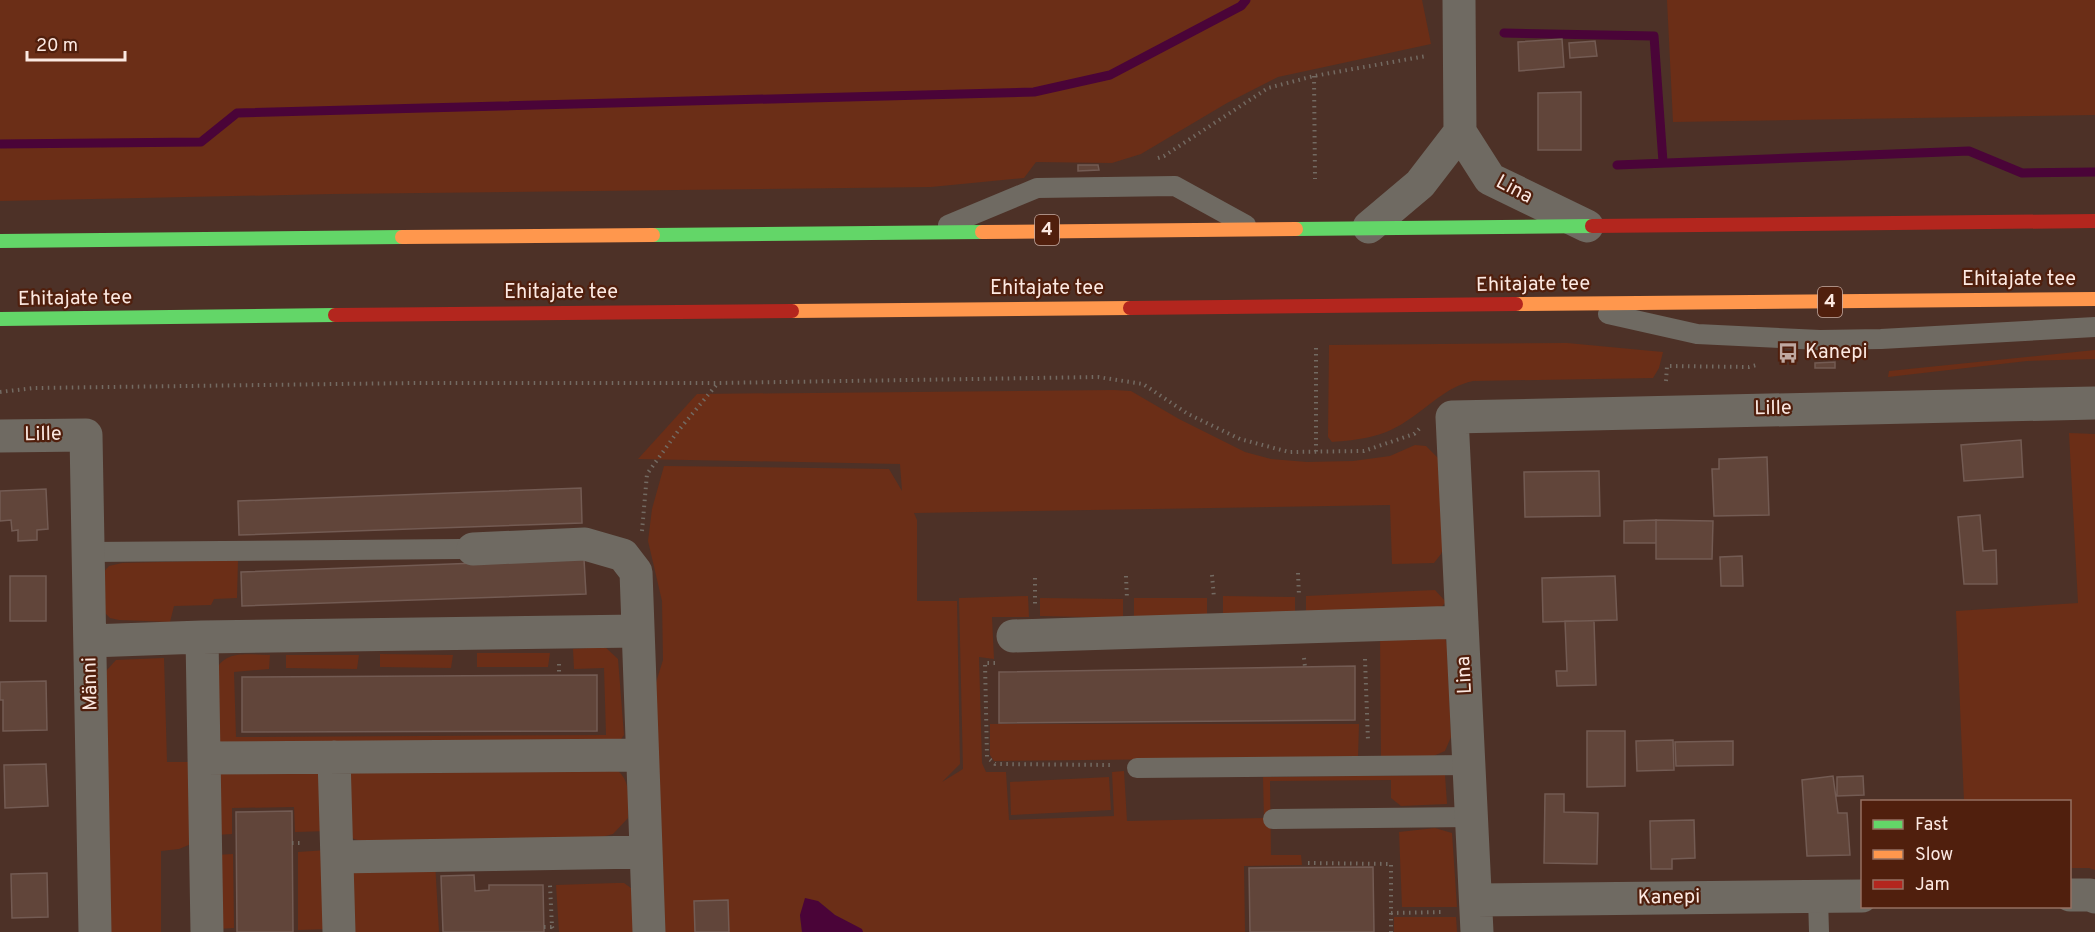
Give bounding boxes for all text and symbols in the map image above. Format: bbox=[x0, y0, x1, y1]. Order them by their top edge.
scale bar bbox=[27, 24, 124, 62]
text: 20 m bbox=[36, 35, 78, 58]
street label: Lina bbox=[1491, 170, 1537, 210]
road number: 4 bbox=[1035, 215, 1059, 245]
street label: Ehitajate tee bbox=[1962, 267, 2076, 293]
street label: Ehitajate tee bbox=[1476, 271, 1590, 299]
street label: Ehitajate tee bbox=[990, 276, 1104, 302]
street label: Ehitajate tee bbox=[504, 280, 618, 306]
street label: Ehitajate tee bbox=[18, 285, 132, 313]
road number: 4 bbox=[1818, 287, 1842, 317]
place label: Kanepi bbox=[1805, 340, 1868, 366]
bus stop icon: Kanepi bbox=[1776, 341, 1800, 365]
street label: Lille bbox=[1754, 396, 1792, 422]
street label: Lille bbox=[24, 422, 62, 448]
street label: Lina bbox=[1451, 655, 1479, 695]
street label: Männi bbox=[78, 657, 104, 711]
legend bbox=[1861, 800, 2071, 908]
text: Fast bbox=[1915, 814, 1948, 837]
text: Slow bbox=[1915, 844, 1953, 867]
text: Jam bbox=[1915, 874, 1950, 897]
street label: Kanepi bbox=[1637, 884, 1701, 912]

